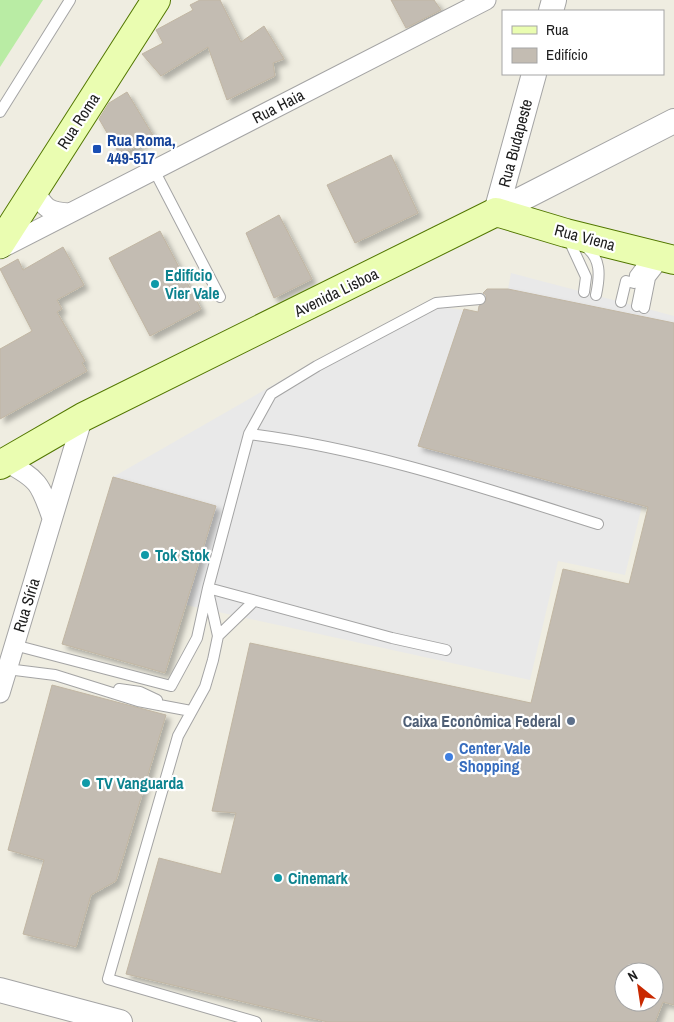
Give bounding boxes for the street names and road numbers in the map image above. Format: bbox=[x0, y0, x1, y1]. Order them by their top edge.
street label: Rua Haia bbox=[248, 83, 308, 128]
street label: Rua Roma bbox=[52, 88, 105, 153]
street label: Rua Budapeste bbox=[493, 96, 537, 190]
street label: Rua Viena bbox=[552, 218, 618, 256]
street label: Avenida Lisboa bbox=[289, 262, 382, 322]
street label: Rua Síria bbox=[7, 575, 45, 635]

